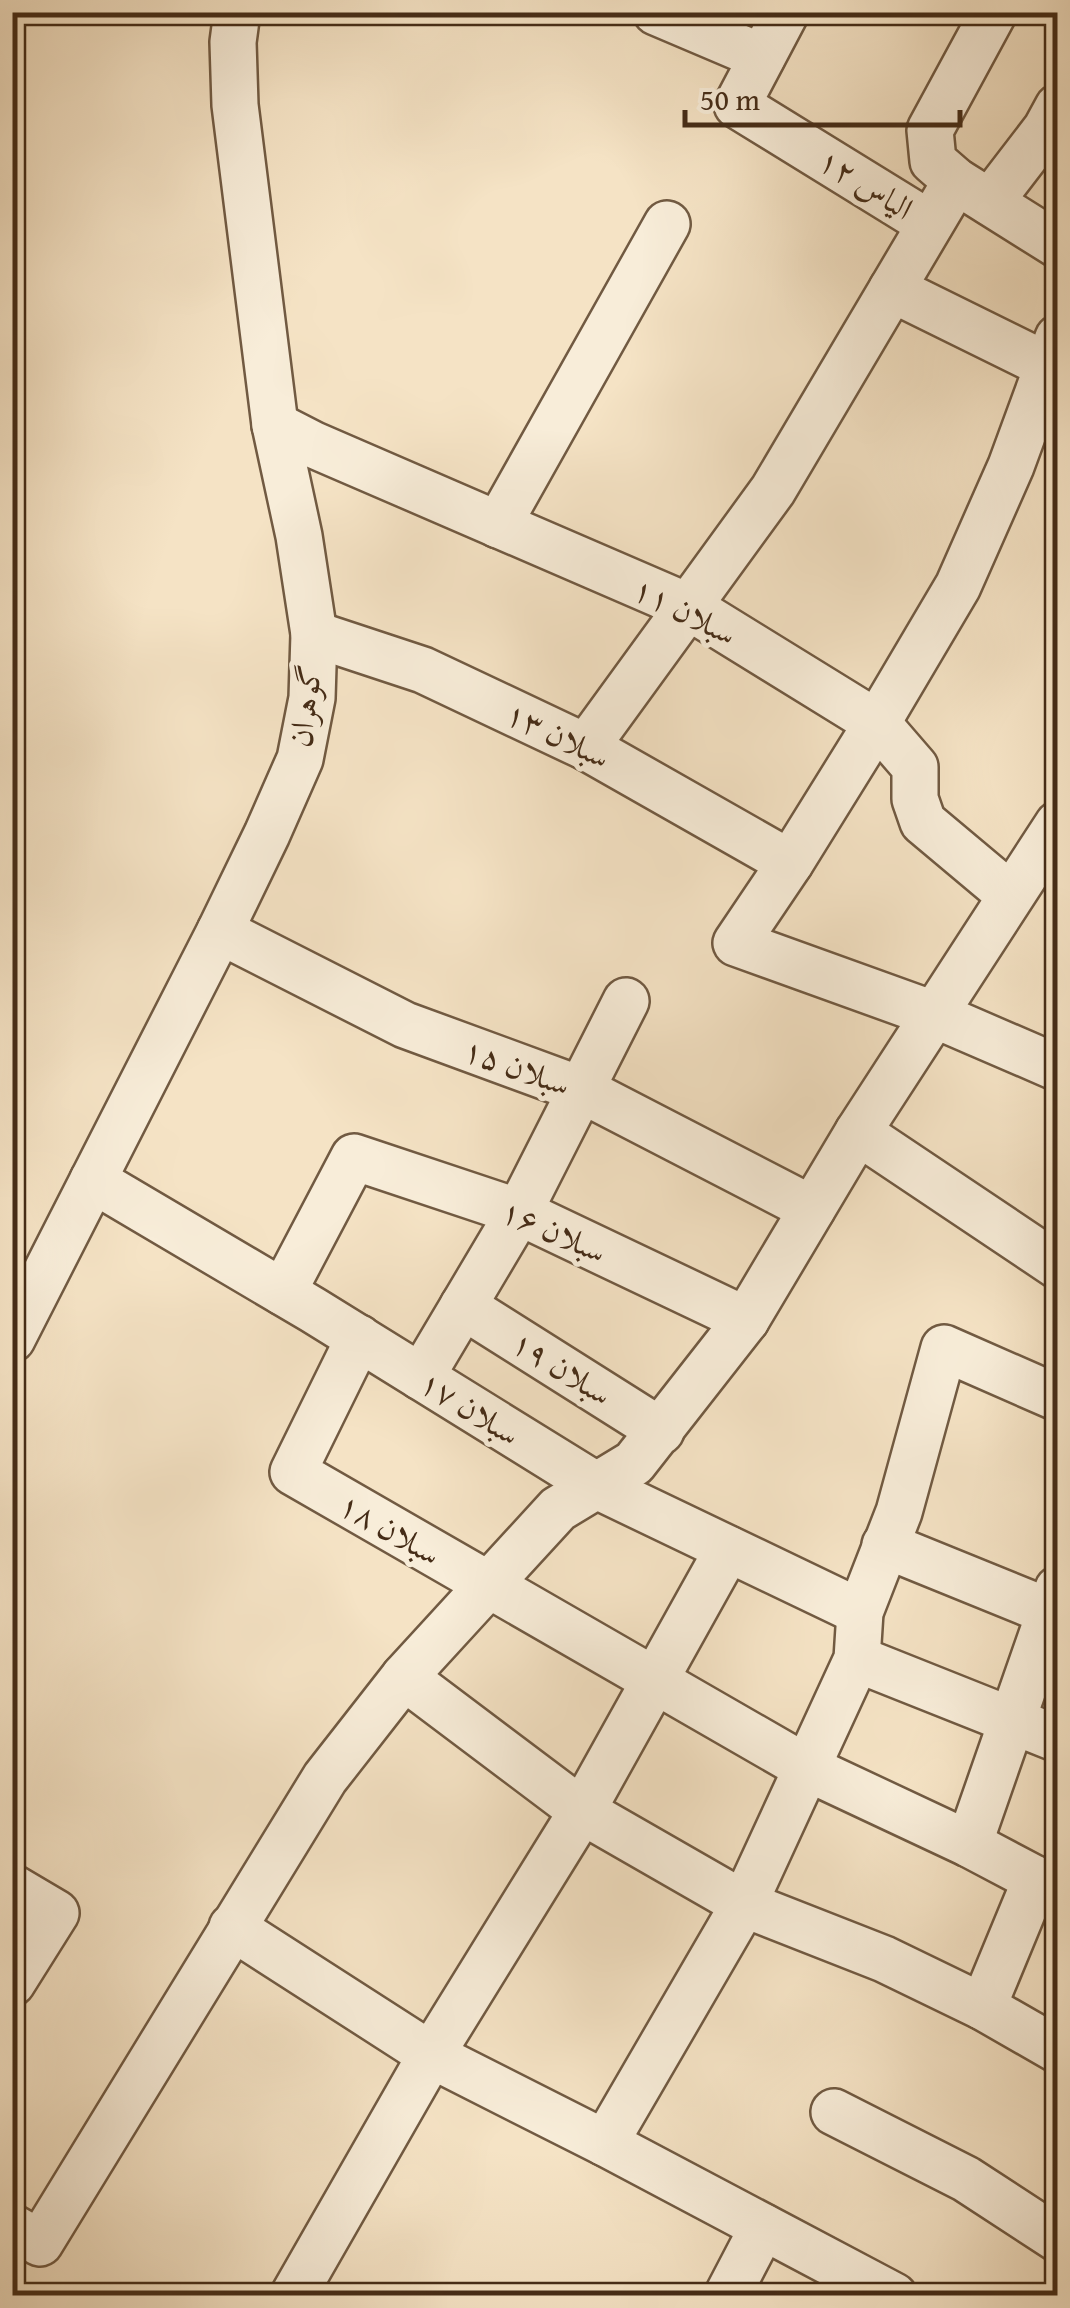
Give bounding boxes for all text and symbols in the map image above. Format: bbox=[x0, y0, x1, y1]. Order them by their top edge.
scale bar bbox=[685, 65, 960, 127]
text: 50 m bbox=[700, 77, 760, 121]
street label: الیاس ۱۲ bbox=[810, 136, 923, 231]
street label: سبلان ۱۱ bbox=[625, 564, 745, 657]
street label: گوهران bbox=[275, 662, 334, 750]
street label: سبلان ۱۳ bbox=[498, 689, 618, 780]
street label: سبلان ۱۵ bbox=[457, 1025, 577, 1108]
street label: سبلان ۱۶ bbox=[494, 1187, 614, 1275]
street label: سبلان ۱۹ bbox=[503, 1318, 622, 1417]
street label: سبلان ۱۷ bbox=[411, 1358, 530, 1457]
street label: سبلان ۱۸ bbox=[330, 1480, 450, 1577]

